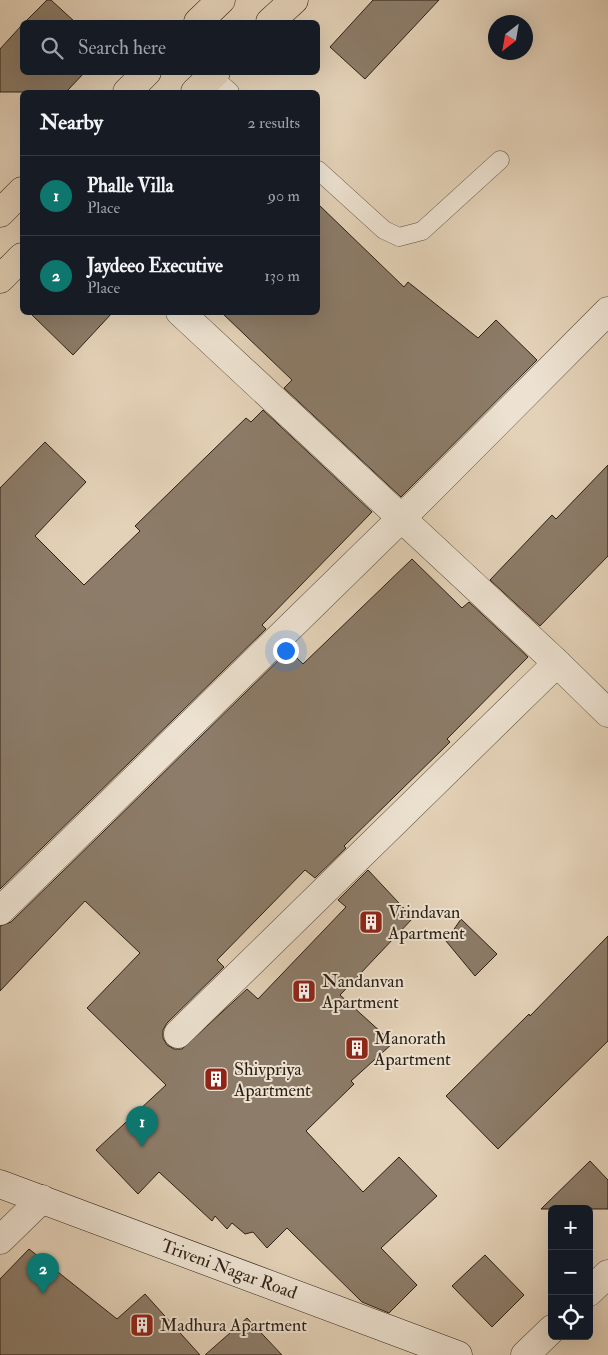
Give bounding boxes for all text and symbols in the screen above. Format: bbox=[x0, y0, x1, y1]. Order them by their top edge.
north arrow bbox=[488, 15, 533, 60]
search box bbox=[20, 20, 320, 75]
icon: search bbox=[38, 34, 66, 62]
text: Search here bbox=[78, 36, 166, 60]
text: Nearby bbox=[40, 109, 103, 136]
text: 2 results bbox=[247, 113, 300, 133]
text: Phalle Villa bbox=[87, 174, 173, 198]
text: 1 bbox=[53, 186, 59, 206]
text: 90 m bbox=[268, 186, 300, 206]
text: Place bbox=[87, 198, 120, 218]
text: Jaydeeo Executive bbox=[87, 254, 223, 278]
text: 2 bbox=[52, 266, 60, 286]
text: 130 m bbox=[264, 266, 300, 286]
text: Place bbox=[87, 278, 120, 298]
your location bbox=[273, 638, 299, 664]
place label: Vrindavan Apartment bbox=[387, 901, 465, 945]
building icon: Vrindavan Apartment bbox=[358, 909, 384, 935]
place label: Nandanvan Apartment bbox=[321, 970, 404, 1014]
building icon: Nandanvan Apartment bbox=[291, 978, 317, 1004]
place label: Manorath Apartment bbox=[373, 1027, 451, 1071]
building icon: Manorath Apartment bbox=[344, 1035, 370, 1061]
place label: Shivpriya Apartment bbox=[233, 1058, 311, 1102]
building icon: Shivpriya Apartment bbox=[203, 1066, 229, 1092]
pin: 1 bbox=[126, 1106, 158, 1147]
map controls bbox=[548, 1205, 593, 1340]
button: + bbox=[548, 1205, 593, 1250]
street label: Triveni Nagar Road bbox=[158, 1234, 300, 1305]
button: − bbox=[548, 1250, 593, 1295]
pin: 2 bbox=[27, 1253, 59, 1294]
button: locate bbox=[548, 1295, 593, 1340]
building icon: Madhura Apartment bbox=[129, 1312, 155, 1338]
place label: Madhura Apartment bbox=[160, 1314, 307, 1337]

